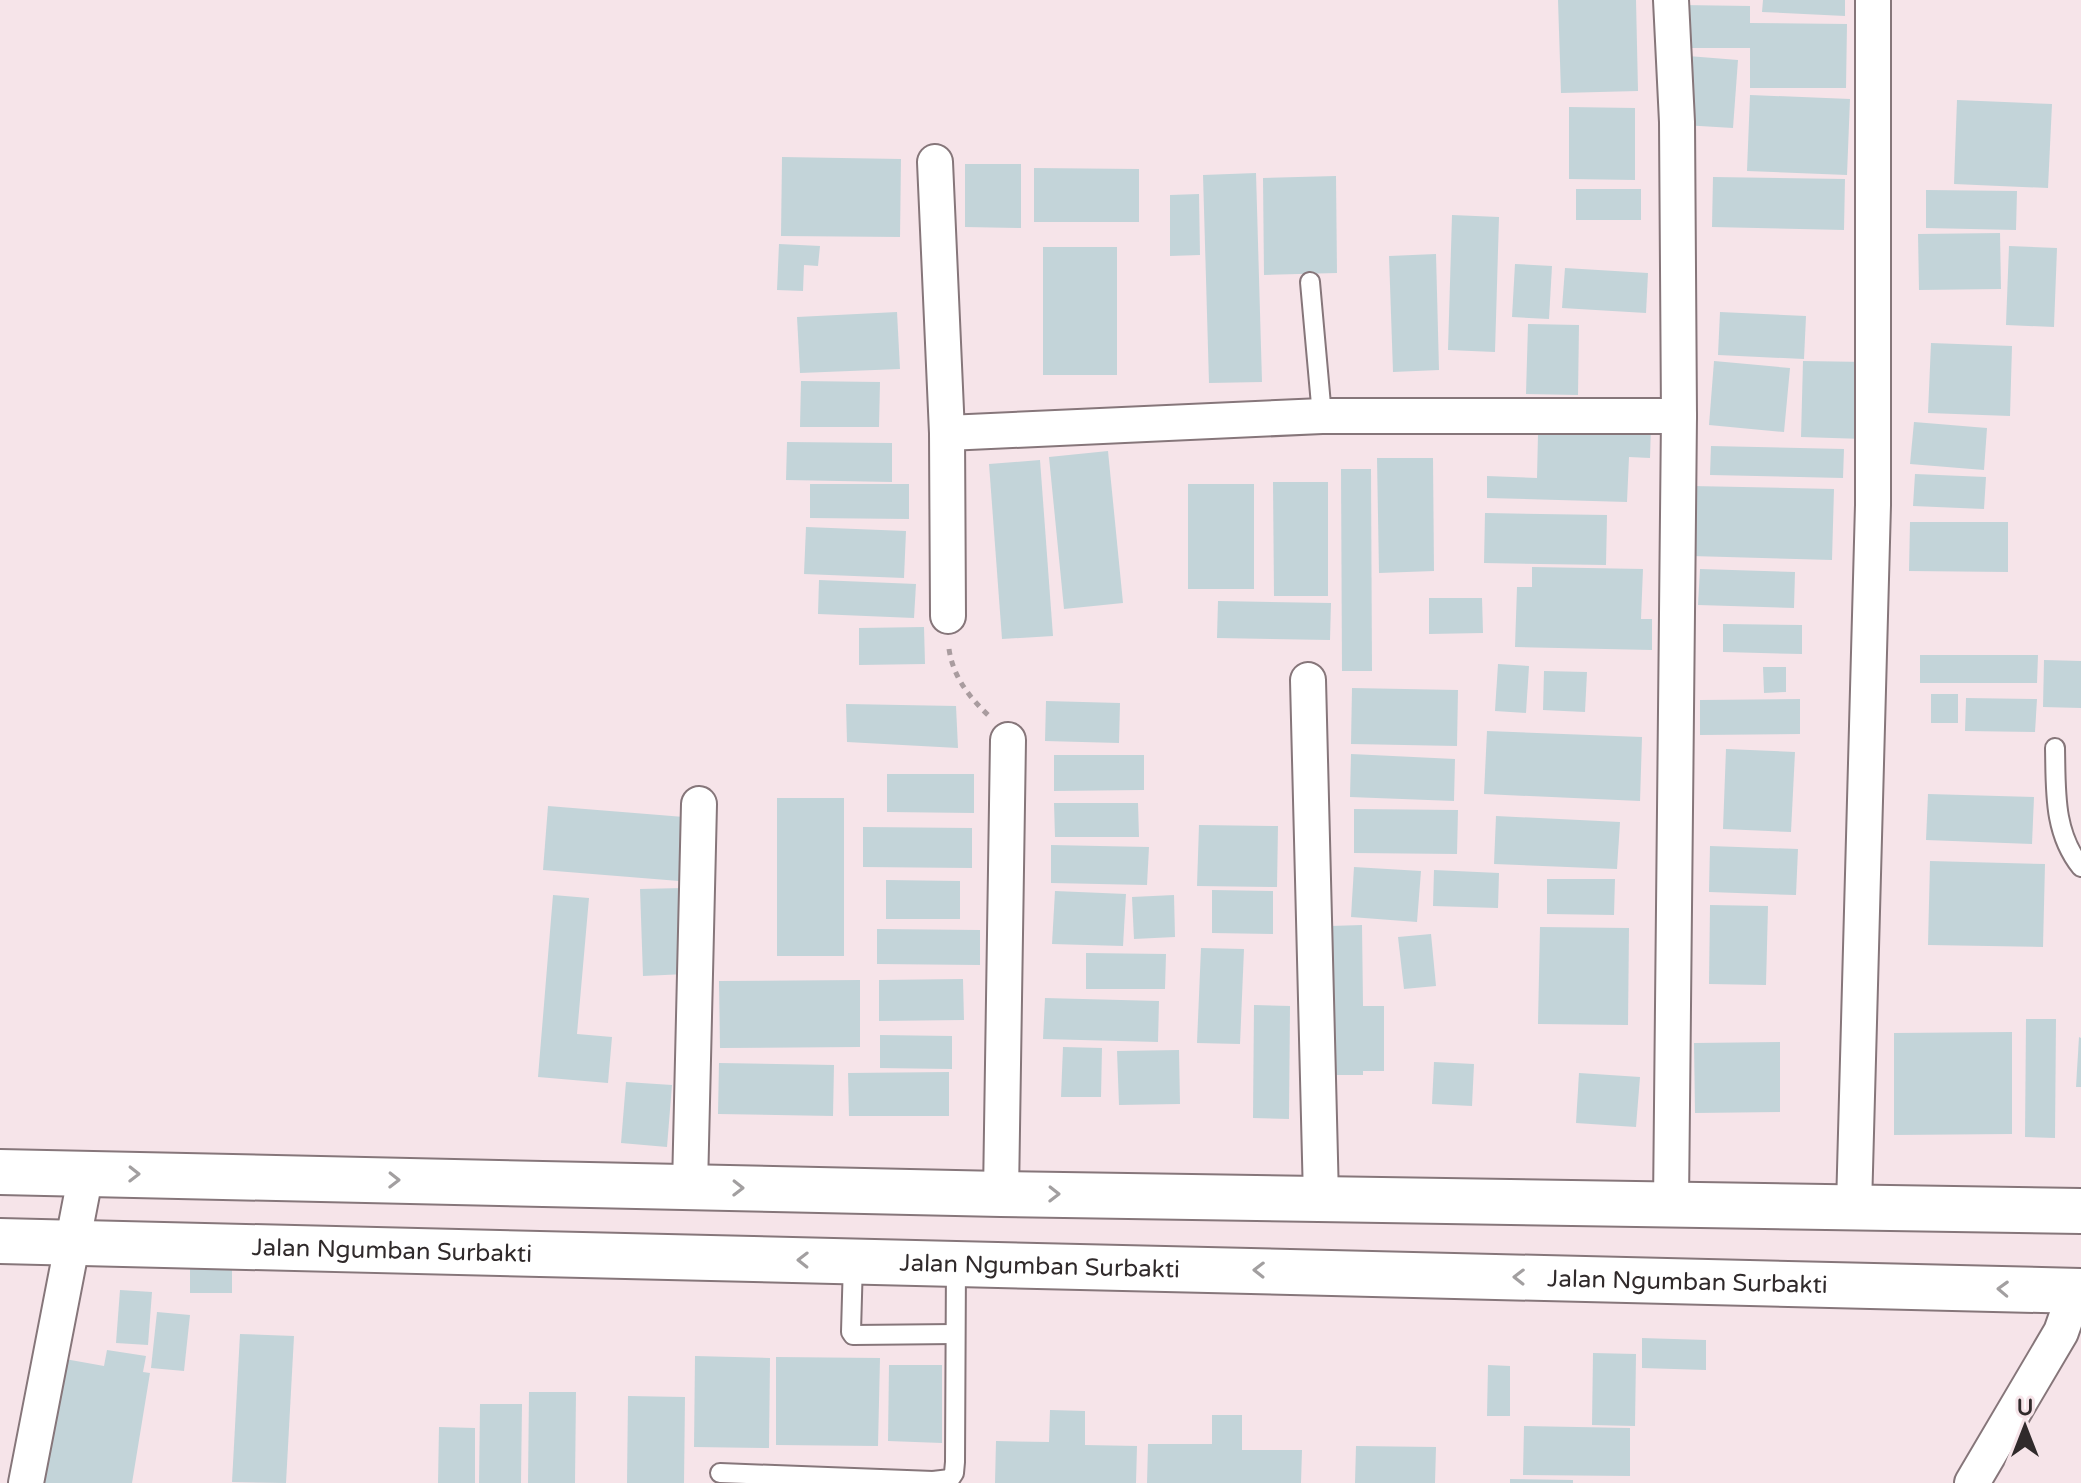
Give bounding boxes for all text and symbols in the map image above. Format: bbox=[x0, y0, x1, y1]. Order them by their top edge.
one-way arrow bbox=[128, 1165, 141, 1182]
one-way arrow bbox=[388, 1171, 401, 1189]
one-way arrow bbox=[732, 1179, 745, 1197]
one-way arrow bbox=[1048, 1186, 1061, 1203]
street label: Jalan Ngumban Surbakti bbox=[251, 1233, 533, 1269]
street label: Jalan Ngumban Surbakti bbox=[899, 1249, 1180, 1284]
one-way arrow bbox=[796, 1251, 809, 1268]
one-way arrow bbox=[1252, 1262, 1265, 1279]
street label: Jalan Ngumban Surbakti bbox=[1547, 1264, 1828, 1300]
one-way arrow bbox=[1512, 1268, 1525, 1285]
one-way arrow bbox=[1996, 1280, 2009, 1297]
north arrow bbox=[1985, 1387, 2065, 1467]
text: U bbox=[2017, 1395, 2033, 1421]

